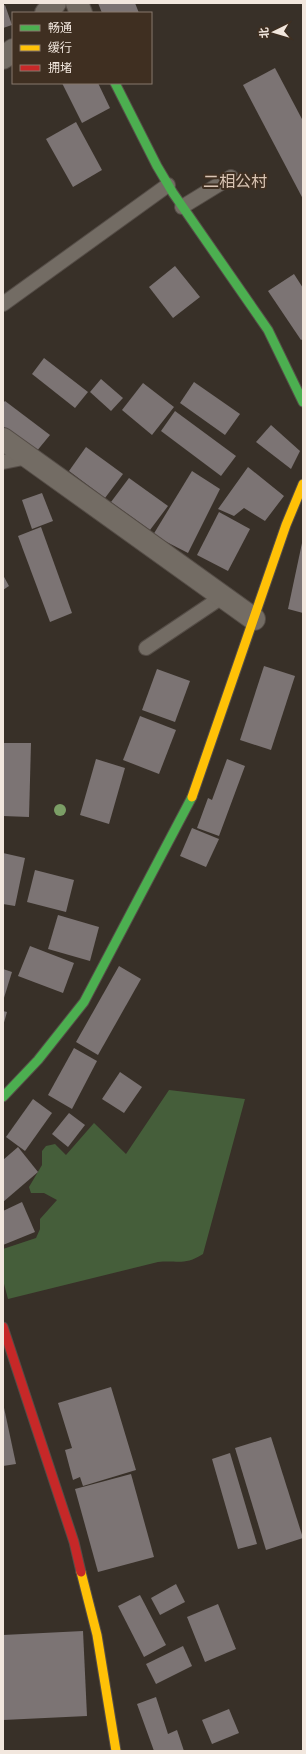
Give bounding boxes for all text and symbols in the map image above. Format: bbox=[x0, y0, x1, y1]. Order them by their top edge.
legend bbox=[12, 12, 152, 84]
north arrow bbox=[254, 12, 294, 52]
text: 畅通 bbox=[48, 21, 72, 35]
text: 北 bbox=[258, 27, 270, 39]
text: 缓行 bbox=[48, 41, 72, 55]
text: 拥堵 bbox=[48, 61, 72, 75]
district label: 二相公村 bbox=[203, 173, 267, 190]

